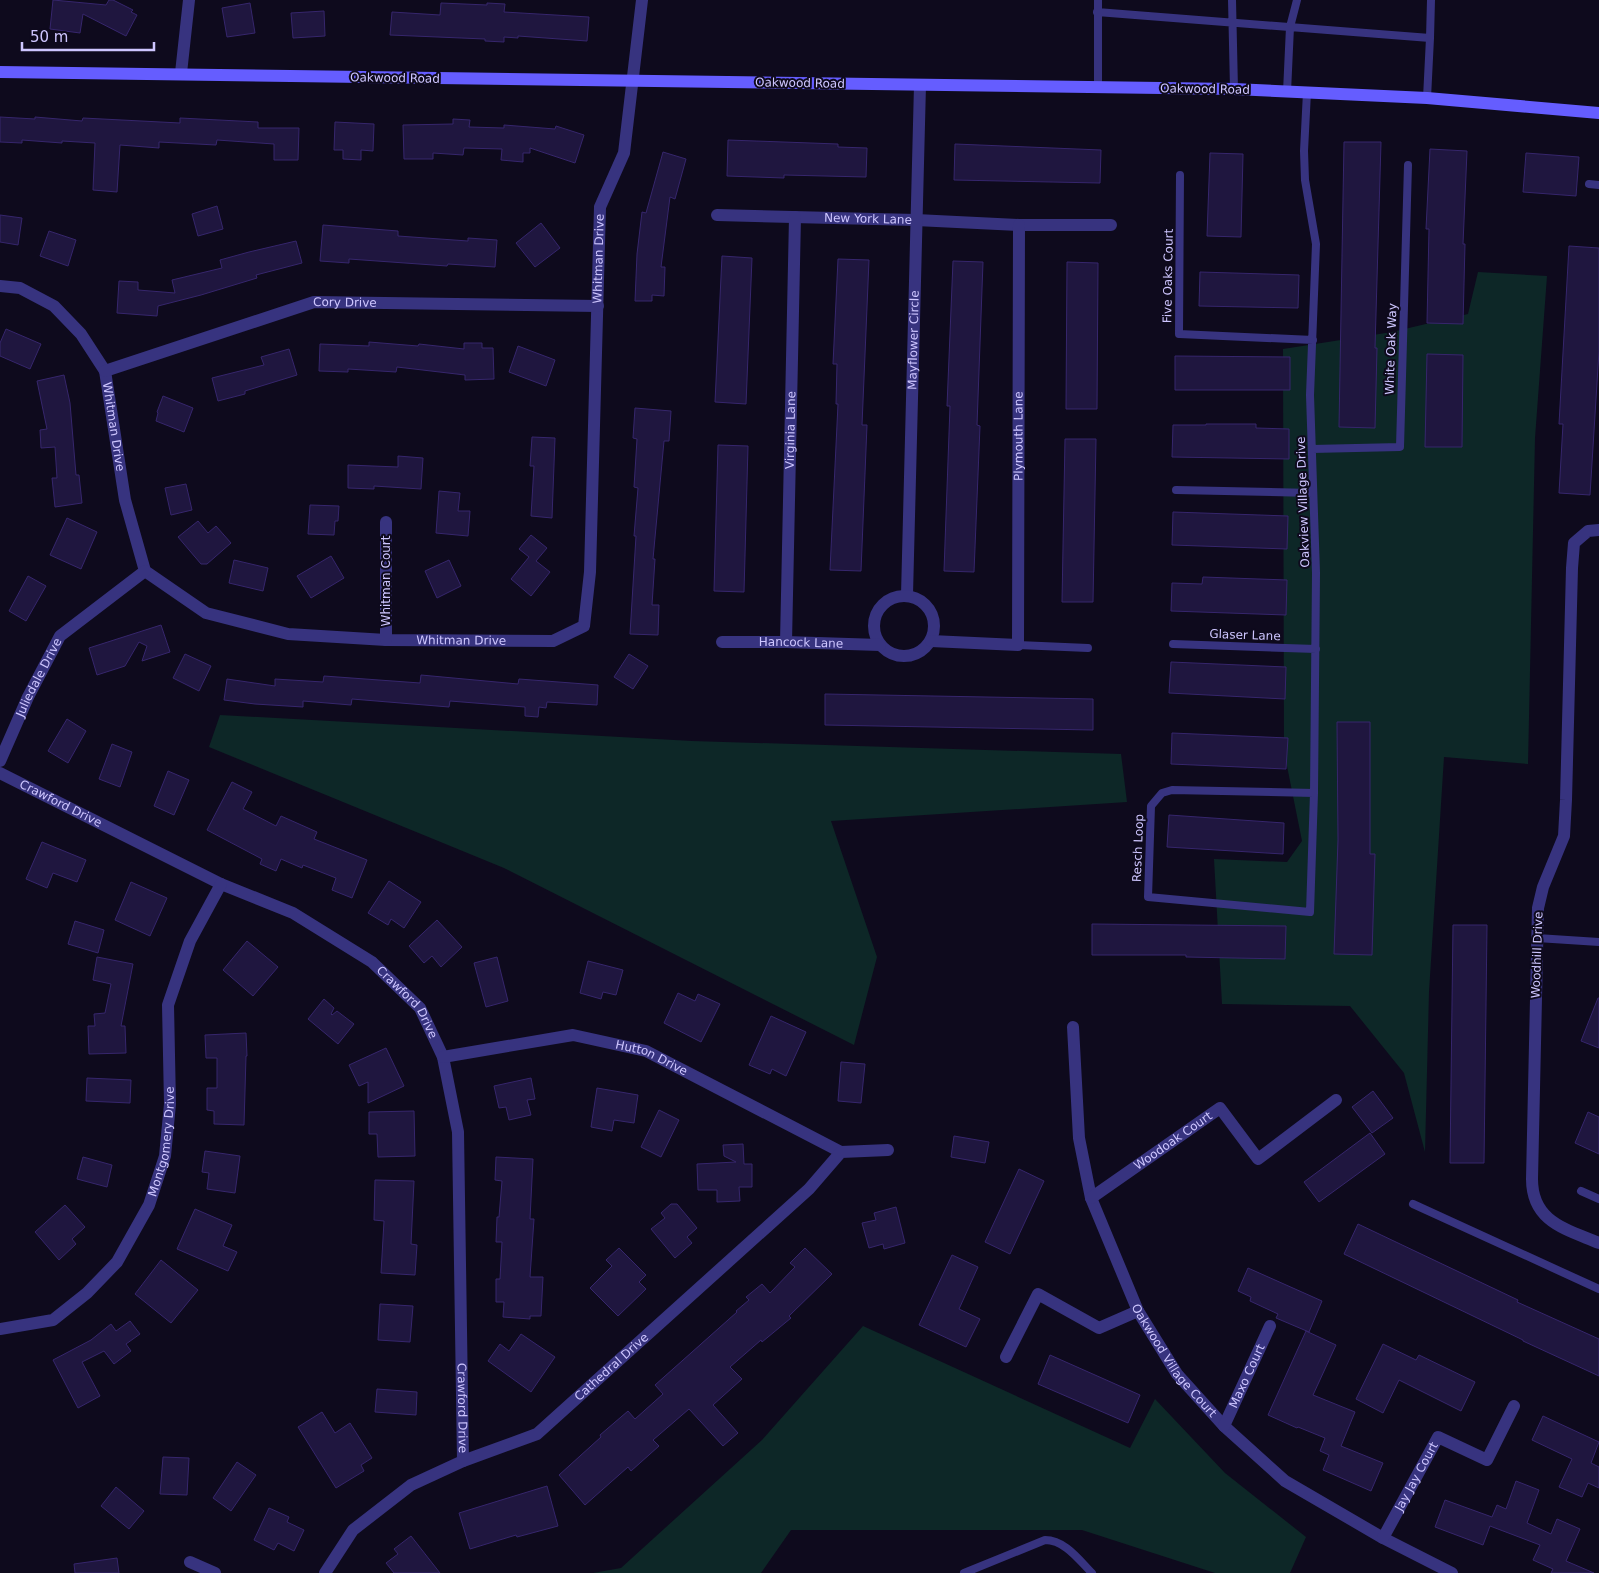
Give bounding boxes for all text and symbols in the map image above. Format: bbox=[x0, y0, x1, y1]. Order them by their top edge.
scale bar bbox=[22, 20, 155, 52]
text: 50 m bbox=[30, 28, 68, 46]
street label: Oakwood Road bbox=[350, 70, 440, 86]
street label: Oakwood Road bbox=[755, 75, 845, 91]
street label: Oakwood Road bbox=[1160, 81, 1250, 97]
street label: New York Lane bbox=[824, 211, 912, 227]
street label: Whitman Drive bbox=[590, 213, 607, 304]
street label: Five Oaks Court bbox=[1160, 228, 1176, 323]
street label: Mayflower Circle bbox=[905, 290, 922, 390]
street label: Cory Drive bbox=[313, 295, 377, 310]
street label: White Oak Way bbox=[1382, 303, 1400, 395]
street label: Whitman Drive bbox=[100, 381, 127, 472]
street label: Virginia Lane bbox=[783, 391, 798, 469]
street label: Plymouth Lane bbox=[1011, 391, 1026, 481]
street label: Oakview Village Drive bbox=[1294, 436, 1312, 568]
street label: Whitman Court bbox=[379, 535, 393, 626]
street label: Glaser Lane bbox=[1209, 627, 1281, 643]
street label: Whitman Drive bbox=[416, 633, 506, 648]
street label: Hancock Lane bbox=[759, 635, 843, 651]
street label: Juliedale Drive bbox=[13, 636, 65, 720]
street label: Crawford Drive bbox=[17, 777, 104, 830]
street label: Resch Loop bbox=[1130, 814, 1146, 882]
street label: Woodhill Drive bbox=[1528, 911, 1546, 999]
street label: Crawford Drive bbox=[374, 963, 440, 1041]
street label: Hutton Drive bbox=[614, 1038, 690, 1078]
street label: Montgomery Drive bbox=[145, 1086, 177, 1198]
street label: Woodoak Court bbox=[1131, 1109, 1215, 1173]
street label: Oakwood Village Court bbox=[1129, 1302, 1220, 1420]
street label: Cathedral Drive bbox=[572, 1330, 651, 1404]
street label: Maxo Court bbox=[1226, 1342, 1268, 1410]
street label: Crawford Drive bbox=[455, 1363, 470, 1453]
street label: Jay Jay Court bbox=[1392, 1439, 1441, 1514]

